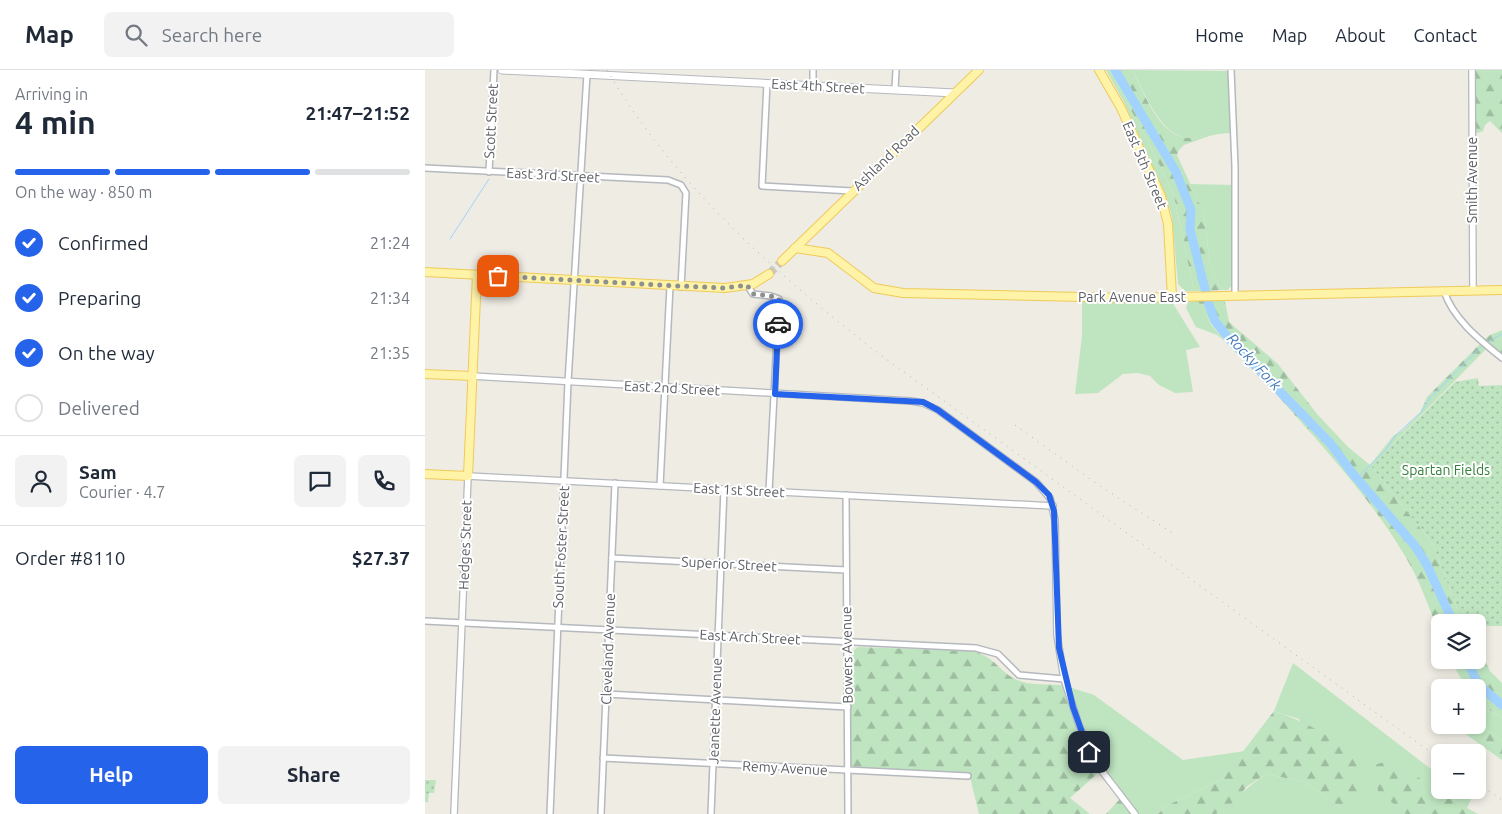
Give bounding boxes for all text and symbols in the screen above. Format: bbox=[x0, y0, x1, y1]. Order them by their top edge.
search box bbox=[104, 12, 454, 57]
text: Map bbox=[25, 21, 74, 48]
icon: search bbox=[122, 21, 150, 49]
text: Search here bbox=[162, 24, 262, 46]
text: Home bbox=[1195, 25, 1244, 45]
text: Map bbox=[1272, 25, 1307, 45]
text: About bbox=[1335, 25, 1385, 45]
text: Contact bbox=[1413, 25, 1477, 45]
street label: East 4th Street bbox=[771, 76, 866, 96]
street label: Scott Street bbox=[481, 82, 501, 159]
text: Arriving in bbox=[15, 85, 88, 103]
text: 21:47–21:52 bbox=[305, 102, 410, 124]
text: 4 min bbox=[15, 104, 96, 140]
street label: East 5th Street bbox=[1119, 119, 1171, 212]
street label: Ashland Road bbox=[850, 122, 922, 194]
street label: Smith Avenue bbox=[1464, 137, 1480, 223]
street label: East 3rd Street bbox=[506, 165, 601, 185]
text: On the way · 850 m bbox=[15, 183, 152, 201]
icon: check bbox=[15, 229, 43, 257]
text: Confirmed bbox=[58, 232, 149, 254]
text: 21:24 bbox=[370, 234, 410, 252]
pin bbox=[477, 255, 519, 297]
icon: bag bbox=[484, 262, 512, 290]
icon: check bbox=[15, 284, 43, 312]
text: Preparing bbox=[58, 287, 142, 309]
text: 21:34 bbox=[370, 289, 410, 307]
street label: Park Avenue East bbox=[1078, 289, 1186, 305]
courier bbox=[753, 299, 803, 349]
icon: car bbox=[764, 310, 792, 338]
water label: Rocky Fork bbox=[1224, 330, 1285, 394]
icon: check bbox=[15, 339, 43, 367]
text: On the way bbox=[58, 342, 155, 364]
text: 21:35 bbox=[370, 344, 410, 362]
street label: East 2nd Street bbox=[624, 377, 721, 399]
text: Delivered bbox=[58, 397, 140, 419]
button: person bbox=[15, 455, 67, 507]
button: chat bbox=[294, 455, 346, 507]
button: phone bbox=[358, 455, 410, 507]
text: Sam bbox=[79, 461, 117, 483]
park label: Spartan Fields bbox=[1402, 462, 1490, 478]
street label: East 1st Street bbox=[693, 480, 786, 500]
text: Courier · 4.7 bbox=[79, 483, 165, 501]
street label: South Foster Street bbox=[550, 485, 572, 609]
street label: Hedges Street bbox=[455, 499, 475, 590]
text: Order #8110 bbox=[15, 547, 125, 569]
text: $27.37 bbox=[352, 547, 410, 569]
street label: Superior Street bbox=[681, 554, 778, 575]
street label: Cleveland Avenue bbox=[598, 593, 618, 705]
street label: Bowers Avenue bbox=[838, 606, 856, 704]
map controls bbox=[1431, 614, 1486, 799]
button: layers bbox=[1431, 614, 1486, 669]
street label: East Arch Street bbox=[699, 626, 801, 648]
street label: Jeanette Avenue bbox=[705, 657, 725, 765]
button: + bbox=[1431, 679, 1486, 734]
pin bbox=[1068, 731, 1110, 773]
icon: home bbox=[1075, 738, 1103, 766]
button: − bbox=[1431, 744, 1486, 799]
button: Help bbox=[15, 746, 208, 804]
button: Share bbox=[218, 746, 410, 804]
street label: Remy Avenue bbox=[742, 758, 828, 778]

